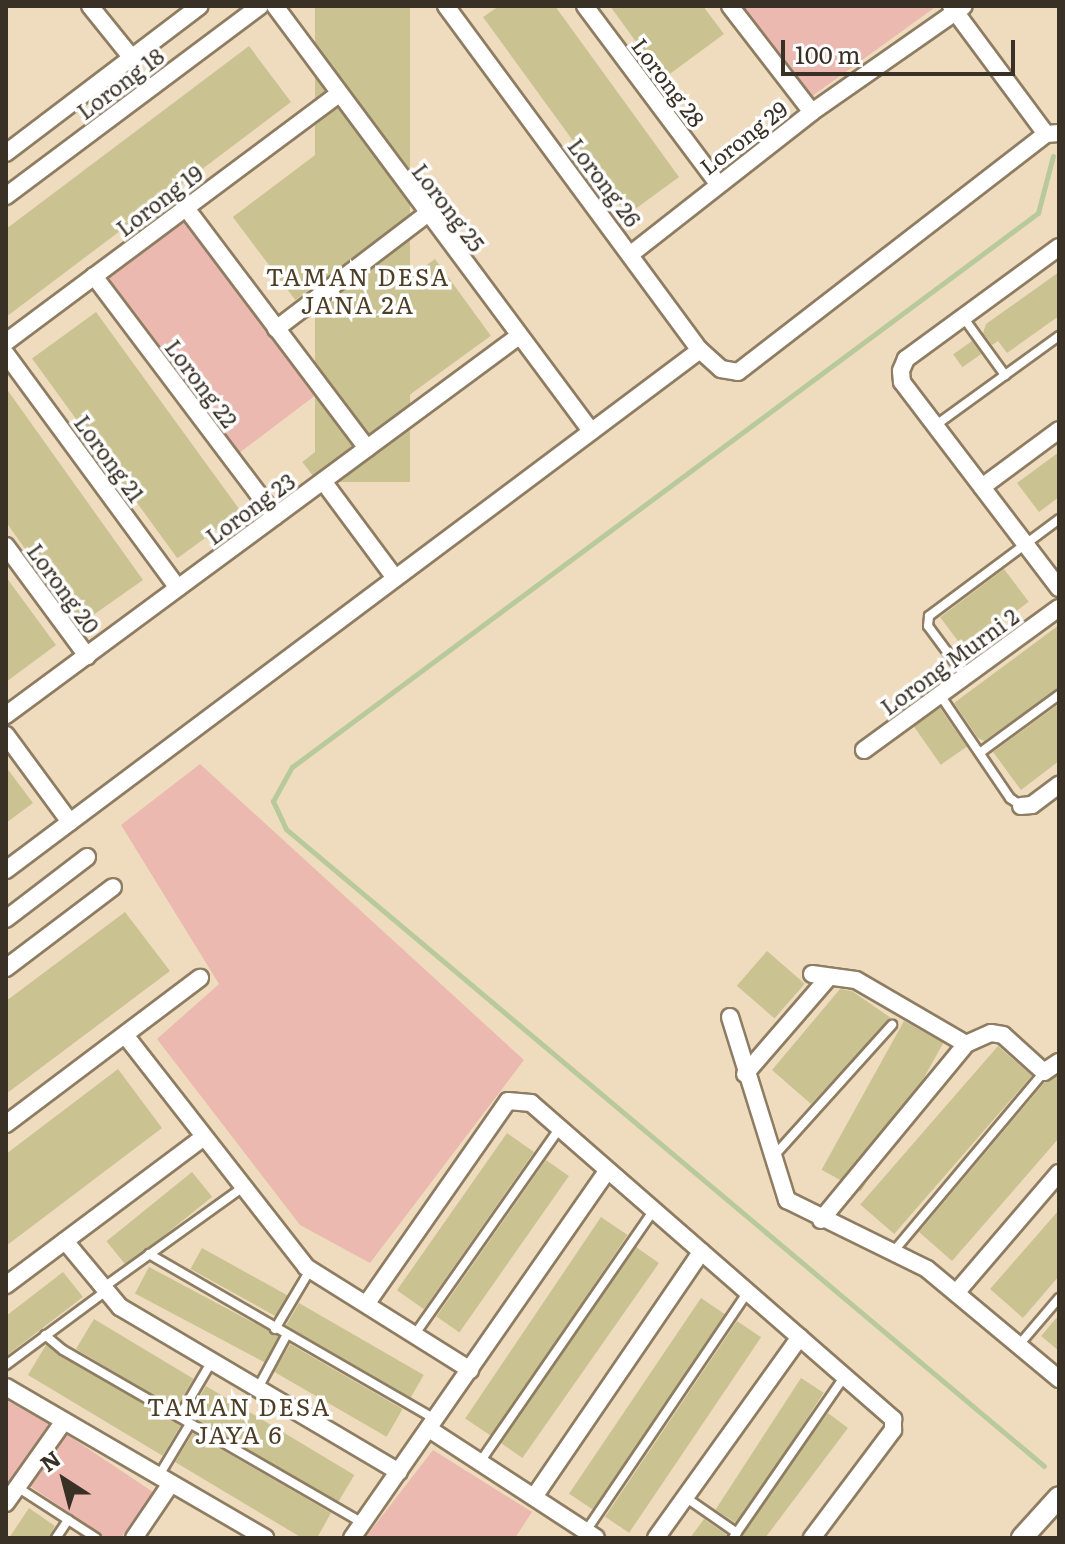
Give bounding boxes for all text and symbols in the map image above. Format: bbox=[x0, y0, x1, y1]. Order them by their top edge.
scale bar bbox=[785, 24, 1019, 74]
street label: Lorong 28 bbox=[627, 33, 711, 131]
text: 100 m bbox=[795, 36, 861, 71]
street label: Lorong 18 bbox=[71, 42, 169, 124]
street label: Lorong 29 bbox=[694, 95, 792, 179]
street label: Lorong 26 bbox=[563, 133, 647, 231]
street label: Lorong 25 bbox=[407, 158, 491, 256]
street label: Lorong 19 bbox=[111, 159, 207, 241]
district label: TAMAN DESA JANA 2A bbox=[266, 262, 450, 318]
street label: Lorong 22 bbox=[160, 334, 244, 432]
street label: Lorong 21 bbox=[70, 409, 150, 507]
street label: Lorong 23 bbox=[200, 467, 300, 549]
street label: Lorong 20 bbox=[23, 538, 105, 638]
street label: Lorong Murni 2 bbox=[875, 602, 1023, 720]
district label: TAMAN DESA JAYA 6 bbox=[147, 1392, 331, 1448]
north arrow bbox=[24, 1440, 104, 1520]
text: N bbox=[32, 1441, 67, 1479]

